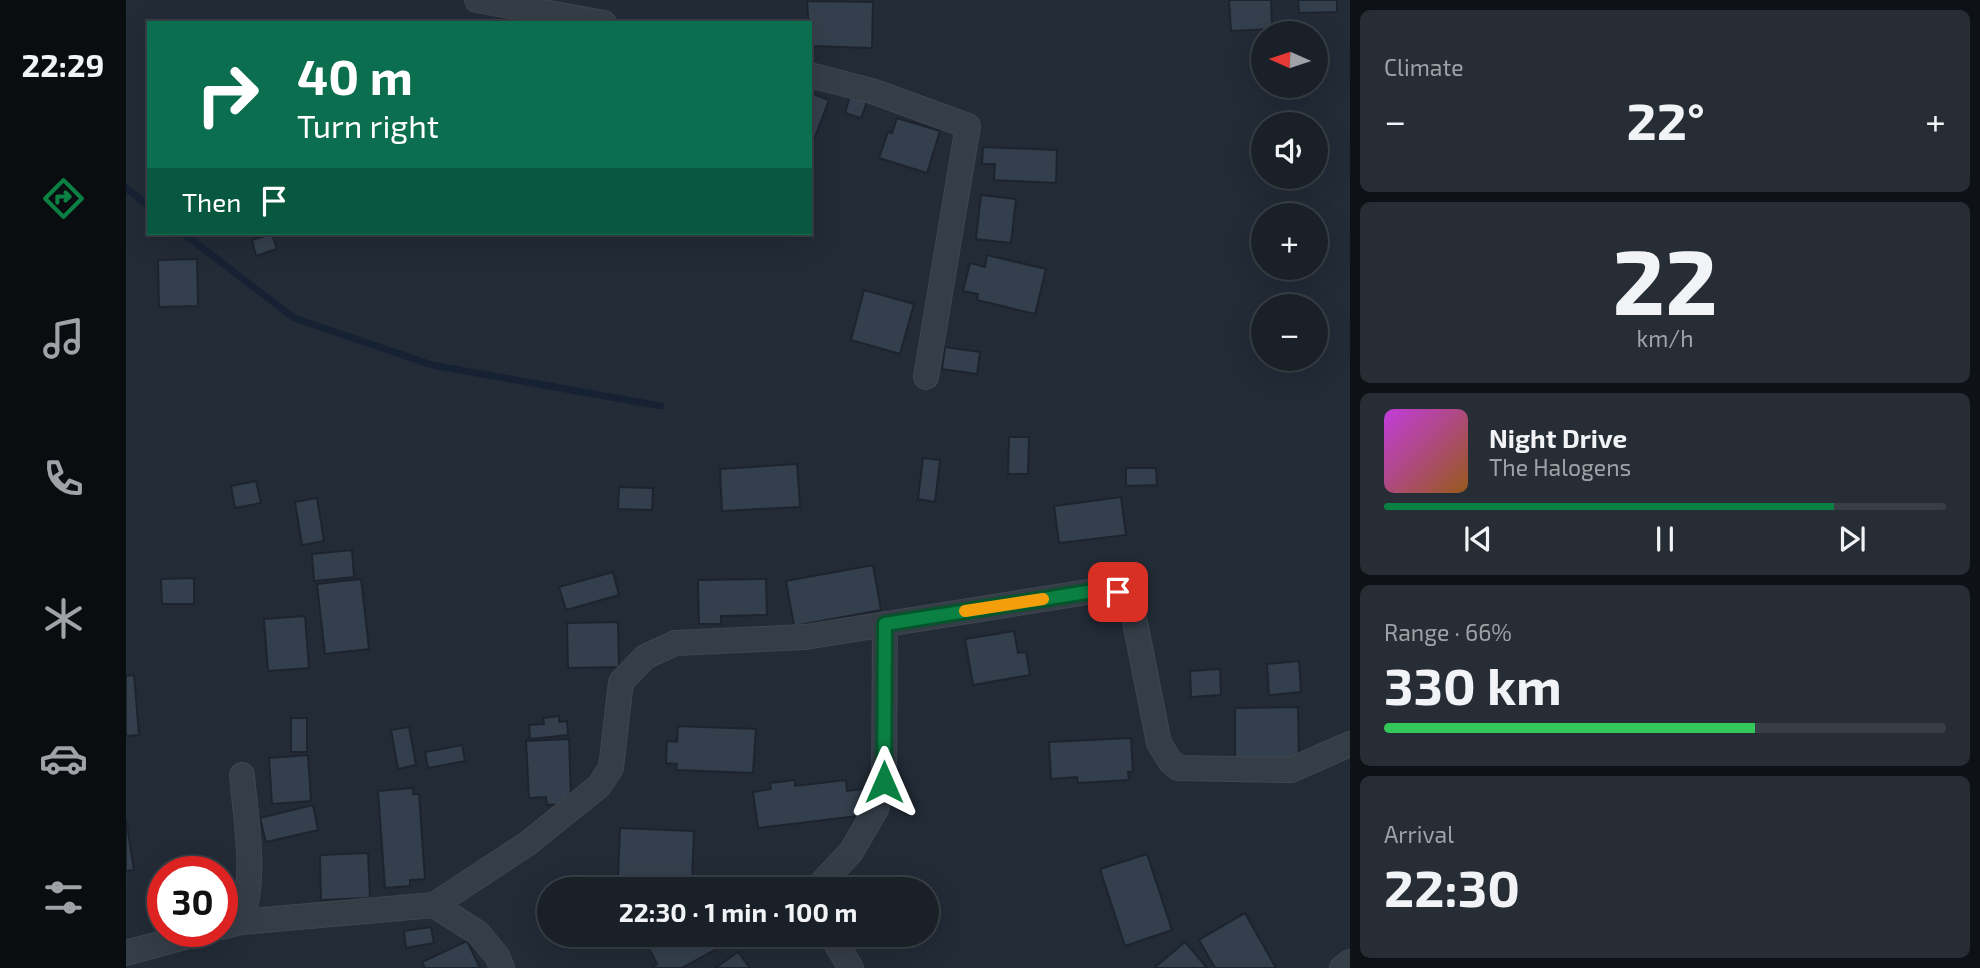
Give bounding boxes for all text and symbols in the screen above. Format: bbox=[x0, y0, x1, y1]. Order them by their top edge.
north arrow bbox=[1251, 21, 1328, 98]
map controls bbox=[1251, 21, 1328, 371]
text: 22:29 bbox=[22, 45, 104, 83]
text: 40 m bbox=[297, 46, 413, 105]
icon: right bbox=[182, 49, 273, 140]
text: Climate bbox=[1384, 53, 1464, 81]
text: 22° bbox=[1626, 88, 1705, 150]
text: − bbox=[1384, 97, 1406, 143]
text: + bbox=[1925, 97, 1946, 143]
text: Turn right bbox=[297, 106, 439, 144]
button: sound bbox=[1251, 112, 1328, 189]
icon: directions bbox=[39, 174, 88, 223]
icon: arrive bbox=[255, 182, 293, 220]
text: Then bbox=[182, 186, 241, 217]
button: + bbox=[1251, 203, 1328, 280]
text: 22 bbox=[1612, 224, 1718, 333]
button: − bbox=[1251, 294, 1328, 371]
icon: music bbox=[39, 314, 88, 363]
text: km/h bbox=[1636, 324, 1694, 352]
text: Night Drive bbox=[1489, 422, 1627, 453]
text: The Halogens bbox=[1489, 453, 1631, 481]
icon: phone bbox=[39, 454, 88, 503]
icon: previous bbox=[1459, 520, 1497, 558]
icon: pause bbox=[1646, 520, 1684, 558]
icon: next bbox=[1833, 520, 1871, 558]
pin bbox=[1088, 562, 1148, 622]
icon: arrive bbox=[1099, 573, 1137, 611]
icon: climate bbox=[39, 594, 88, 643]
text: Range · 66% bbox=[1384, 618, 1512, 646]
text: 330 km bbox=[1384, 653, 1562, 715]
icon: car bbox=[39, 734, 88, 783]
position arrow bbox=[847, 745, 921, 819]
text: Arrival bbox=[1384, 820, 1454, 848]
text: 22:30 bbox=[1384, 855, 1520, 917]
speed limit sign: 30 bbox=[147, 856, 238, 947]
icon: filters bbox=[39, 873, 88, 922]
text: 22:30 · 1 min · 100 m bbox=[619, 896, 857, 927]

